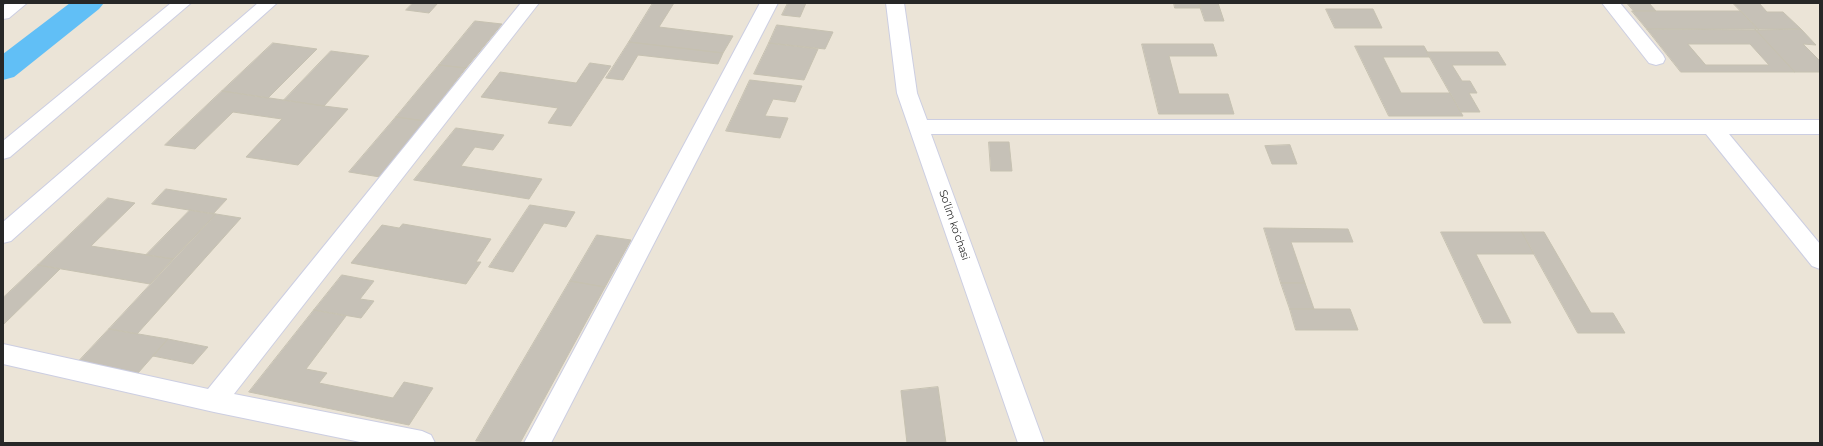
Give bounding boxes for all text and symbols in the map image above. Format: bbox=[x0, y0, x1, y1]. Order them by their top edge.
street label: Soʻlim koʻchasi bbox=[936, 188, 972, 262]

